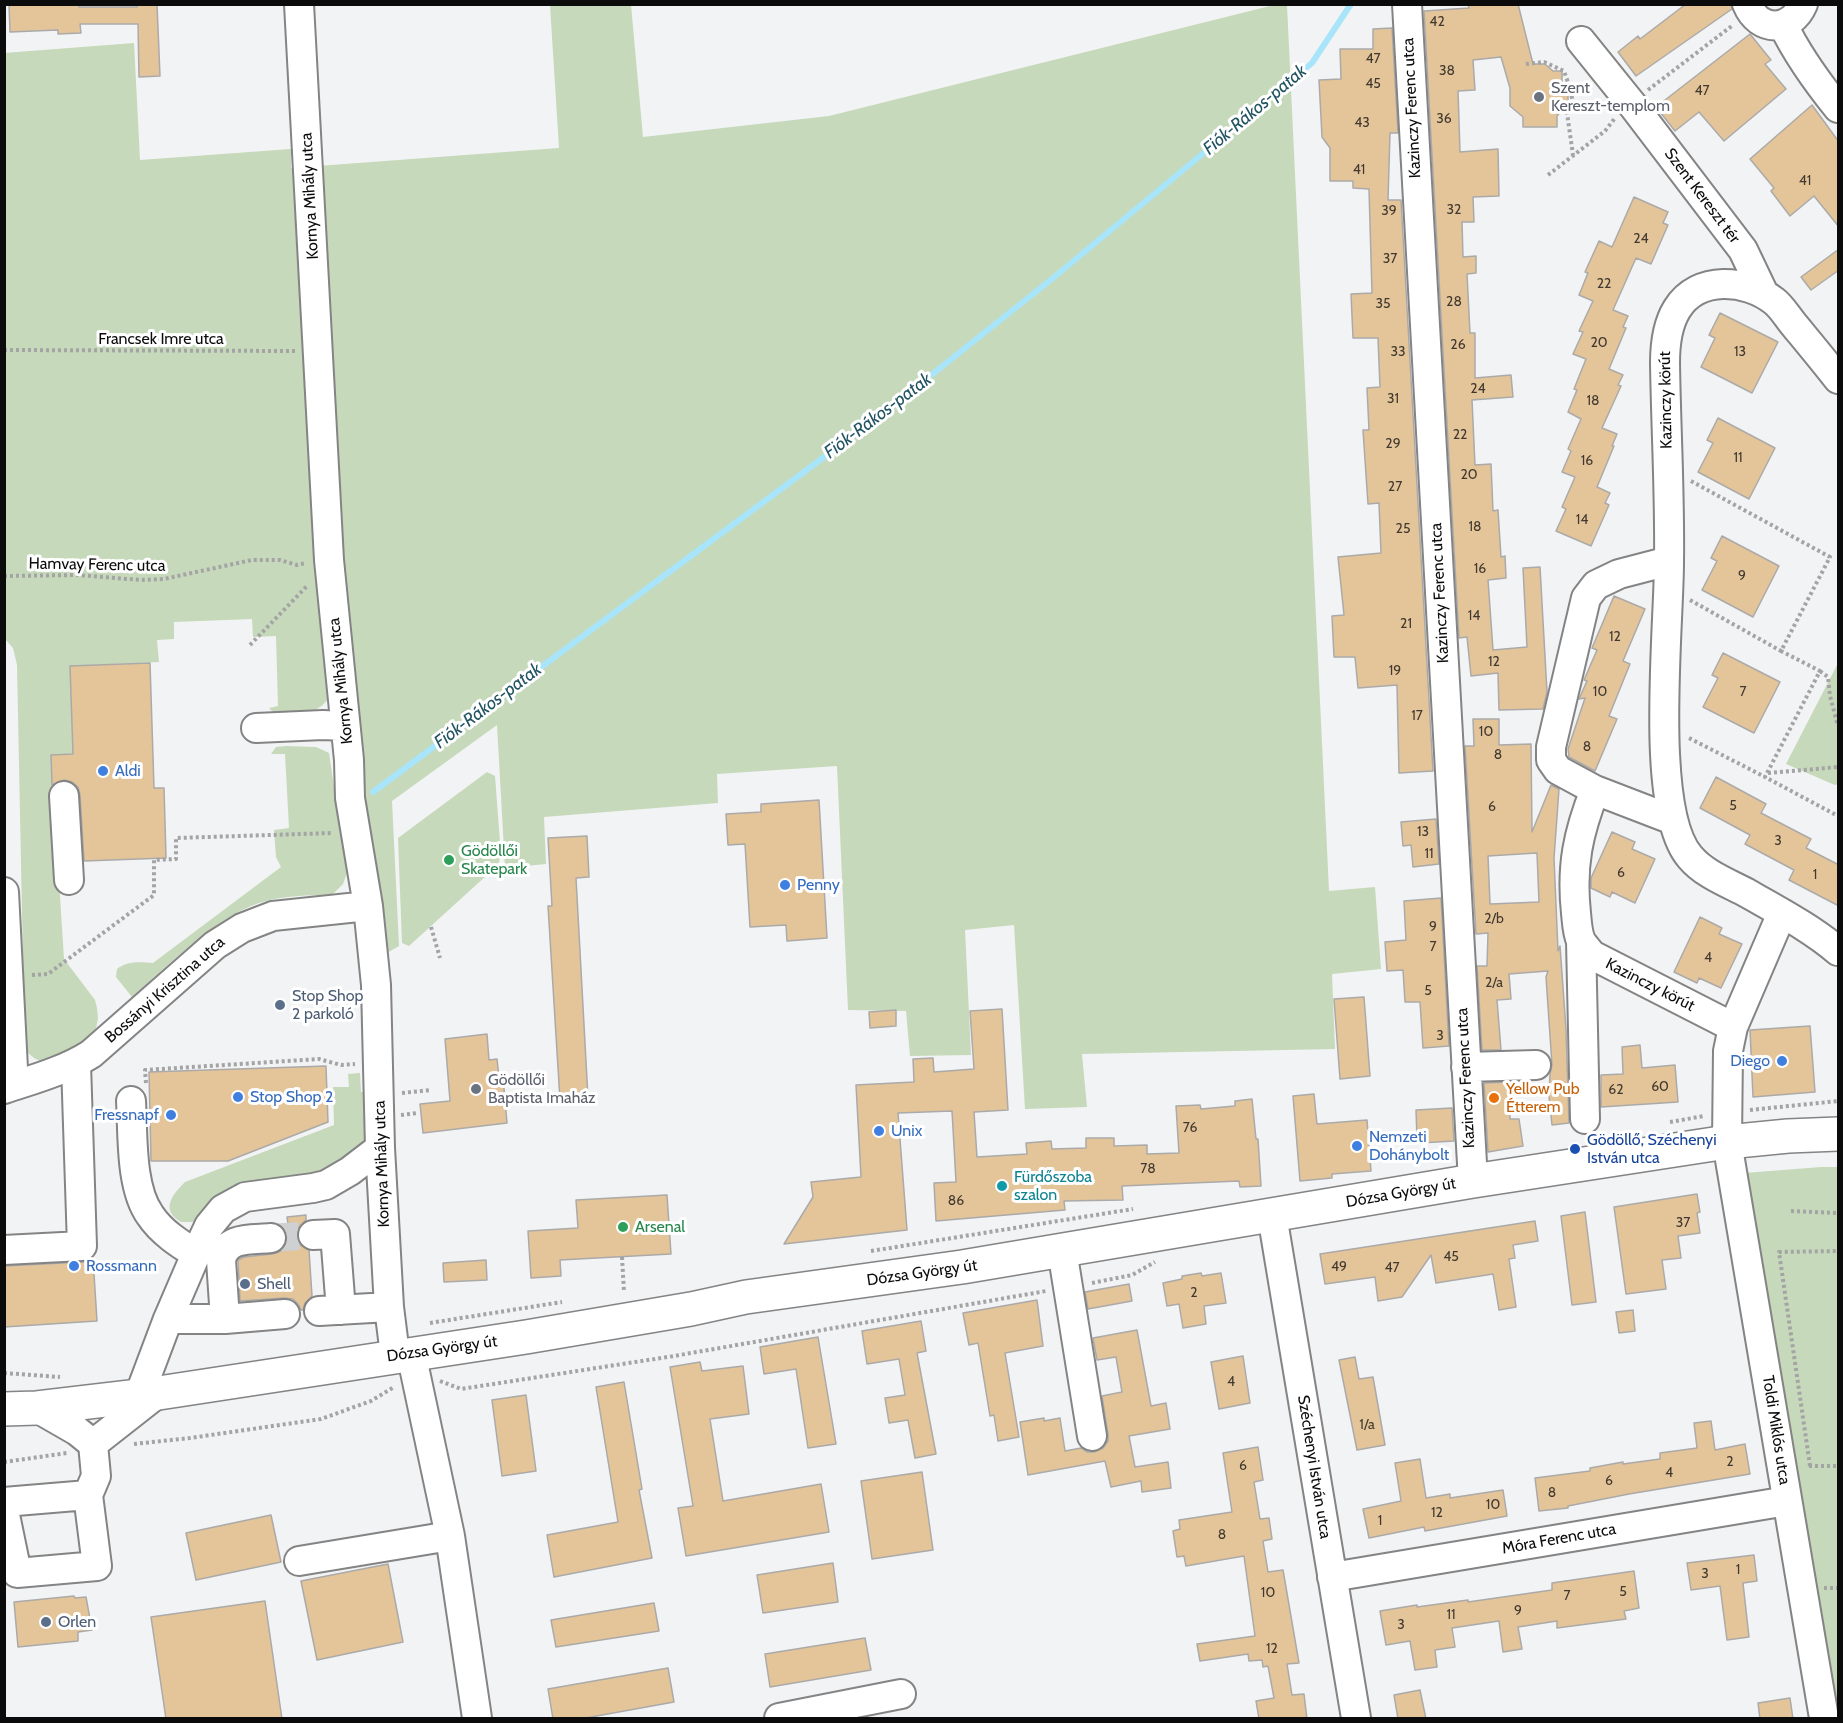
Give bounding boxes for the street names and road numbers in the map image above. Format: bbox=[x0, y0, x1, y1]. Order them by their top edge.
street label: Kazinczy Ferenc utca bbox=[1399, 37, 1425, 179]
street label: Kornya Mihály utca bbox=[297, 132, 323, 260]
street label: Szent Kereszt tér bbox=[1660, 145, 1744, 247]
street label: Francsek Imre utca bbox=[98, 329, 224, 349]
street label: Kazinczy körút bbox=[1656, 351, 1676, 449]
street label: Kazinczy Ferenc utca bbox=[1427, 522, 1453, 664]
street label: Hamvay Ferenc utca bbox=[28, 554, 166, 576]
street label: Kornya Mihály utca bbox=[325, 617, 357, 745]
street label: Bossányi Krisztina utca bbox=[101, 933, 229, 1047]
street label: Kazinczy körút bbox=[1602, 954, 1698, 1016]
street label: Kazinczy Ferenc utca bbox=[1453, 1007, 1479, 1149]
street label: Kornya Mihály utca bbox=[370, 1100, 394, 1228]
street label: Dózsa György út bbox=[1345, 1174, 1457, 1212]
street label: Dózsa György út bbox=[866, 1256, 978, 1290]
street label: Dózsa György út bbox=[386, 1332, 498, 1366]
street label: Toldi Miklós utca bbox=[1758, 1374, 1794, 1486]
street label: Széchenyi István utca bbox=[1293, 1394, 1335, 1540]
street label: Móra Ferenc utca bbox=[1501, 1520, 1617, 1558]

